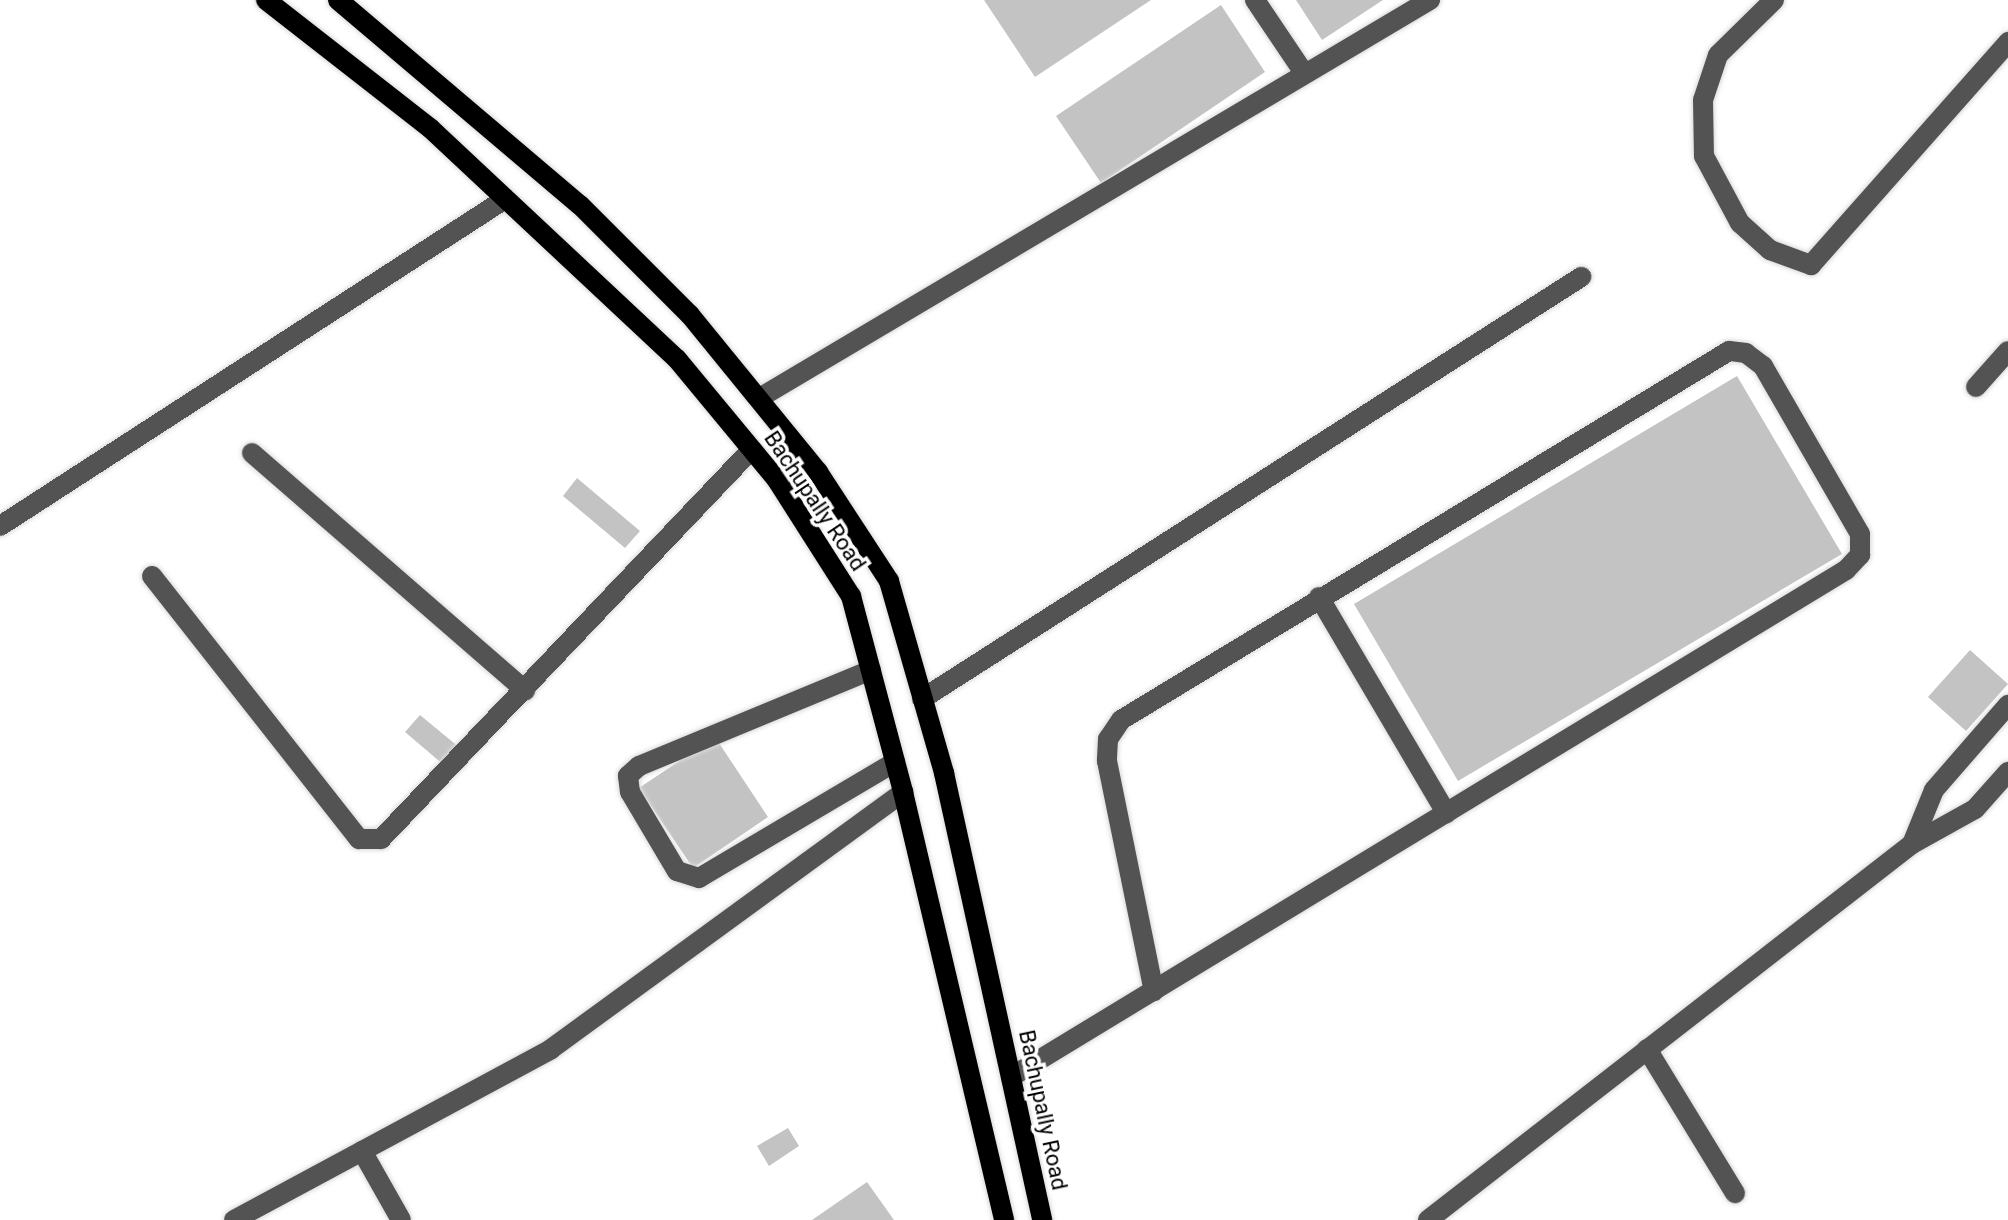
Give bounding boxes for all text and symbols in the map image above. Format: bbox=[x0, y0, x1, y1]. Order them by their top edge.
street label: Bachupally Road bbox=[759, 426, 871, 576]
street label: Bachupally Road bbox=[1013, 1028, 1073, 1192]

